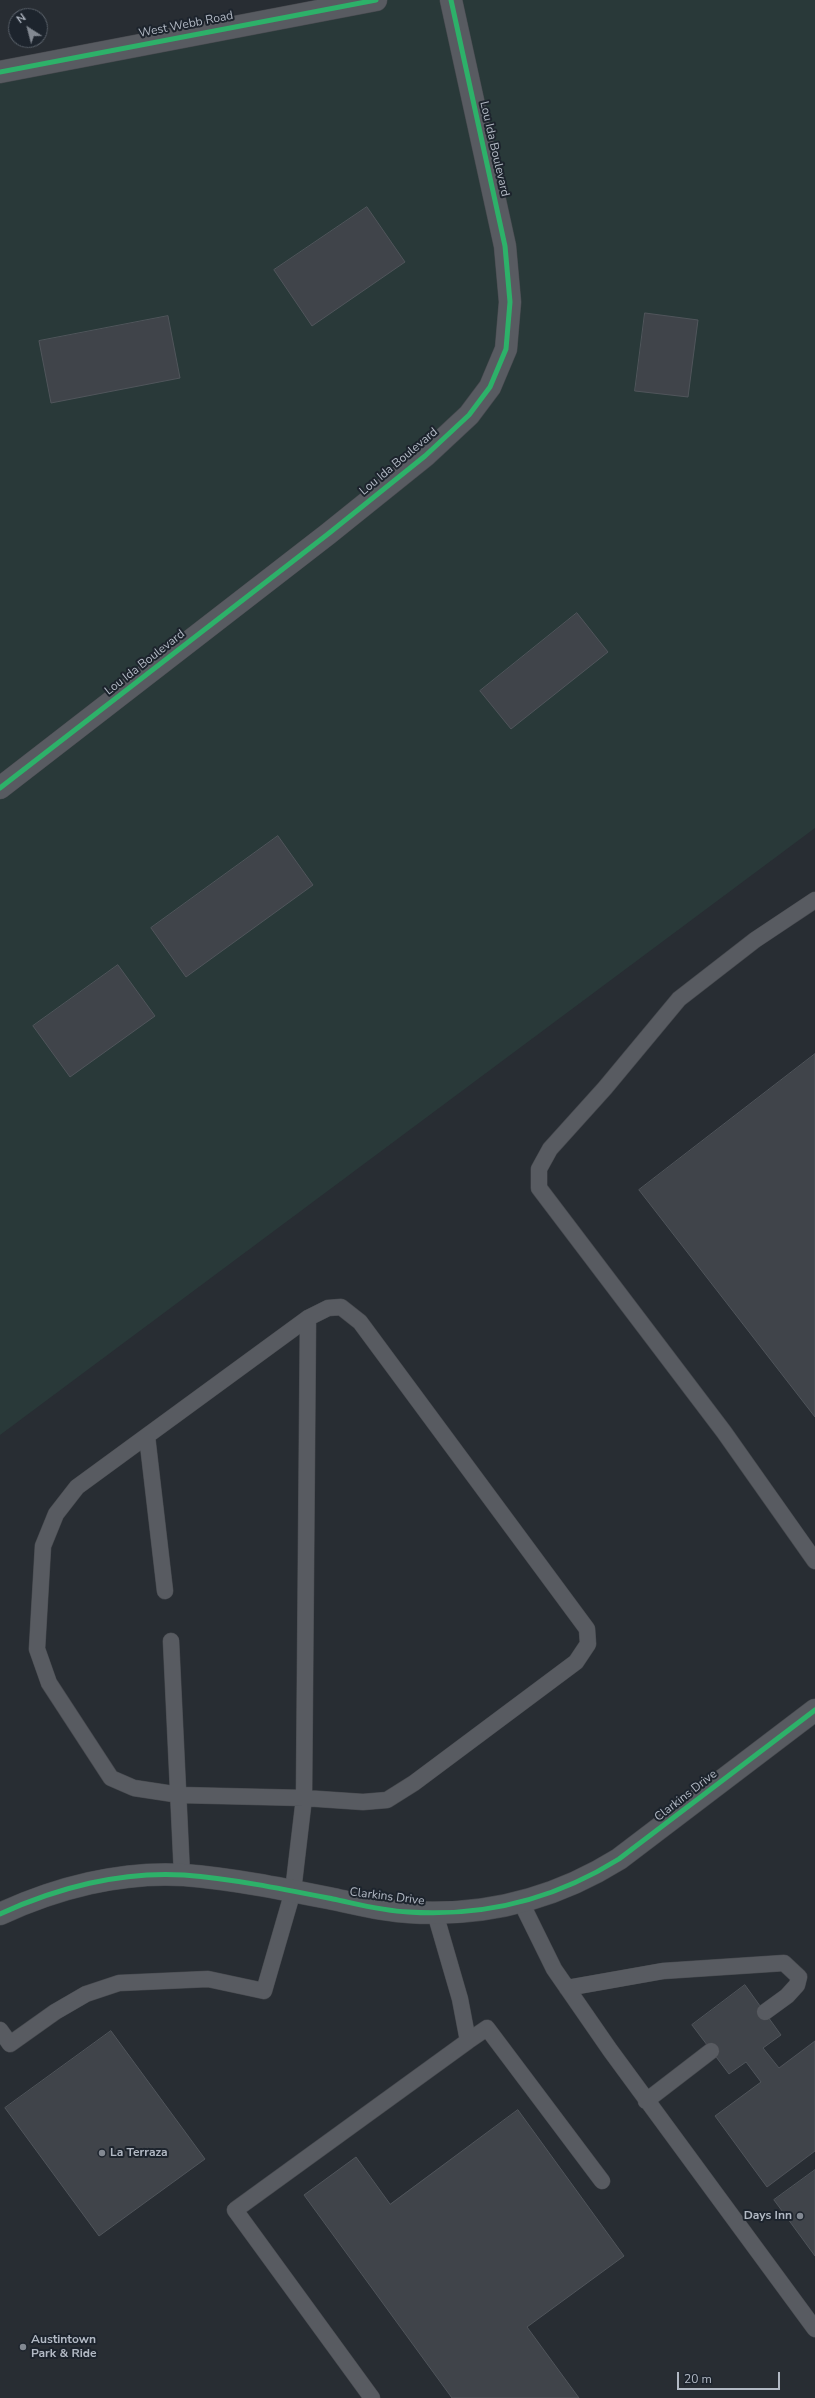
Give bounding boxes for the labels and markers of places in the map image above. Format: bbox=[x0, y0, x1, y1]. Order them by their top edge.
place label: La Terraza bbox=[110, 2146, 168, 2160]
marker: La Terraza bbox=[97, 2148, 107, 2158]
place label: Days Inn bbox=[744, 2209, 792, 2223]
marker: Days Inn bbox=[795, 2211, 805, 2221]
place label: Austintown Park & Ride bbox=[31, 2333, 96, 2361]
marker: Austintown Park & Ride bbox=[18, 2342, 28, 2352]

